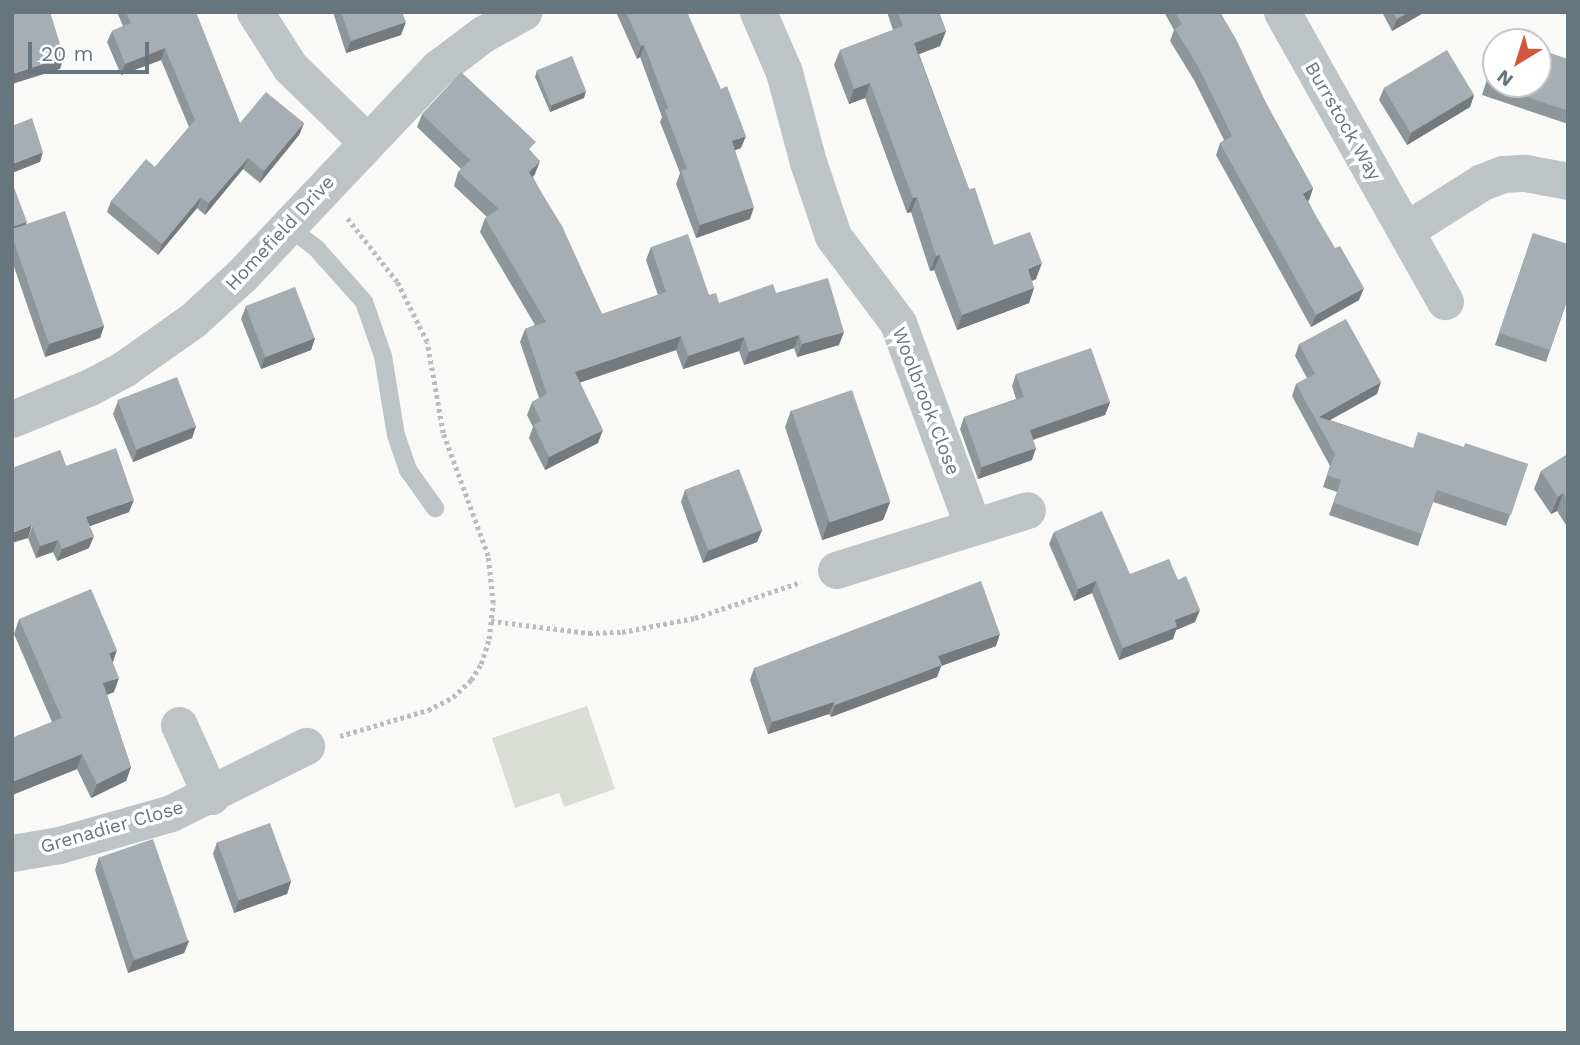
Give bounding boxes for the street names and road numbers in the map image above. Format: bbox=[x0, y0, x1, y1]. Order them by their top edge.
street label: Burrstock Way bbox=[1300, 57, 1386, 185]
street label: Homefield Drive bbox=[221, 171, 339, 295]
street label: Woolbrook Close bbox=[887, 324, 965, 478]
street label: Grenadier Close bbox=[38, 796, 186, 858]

